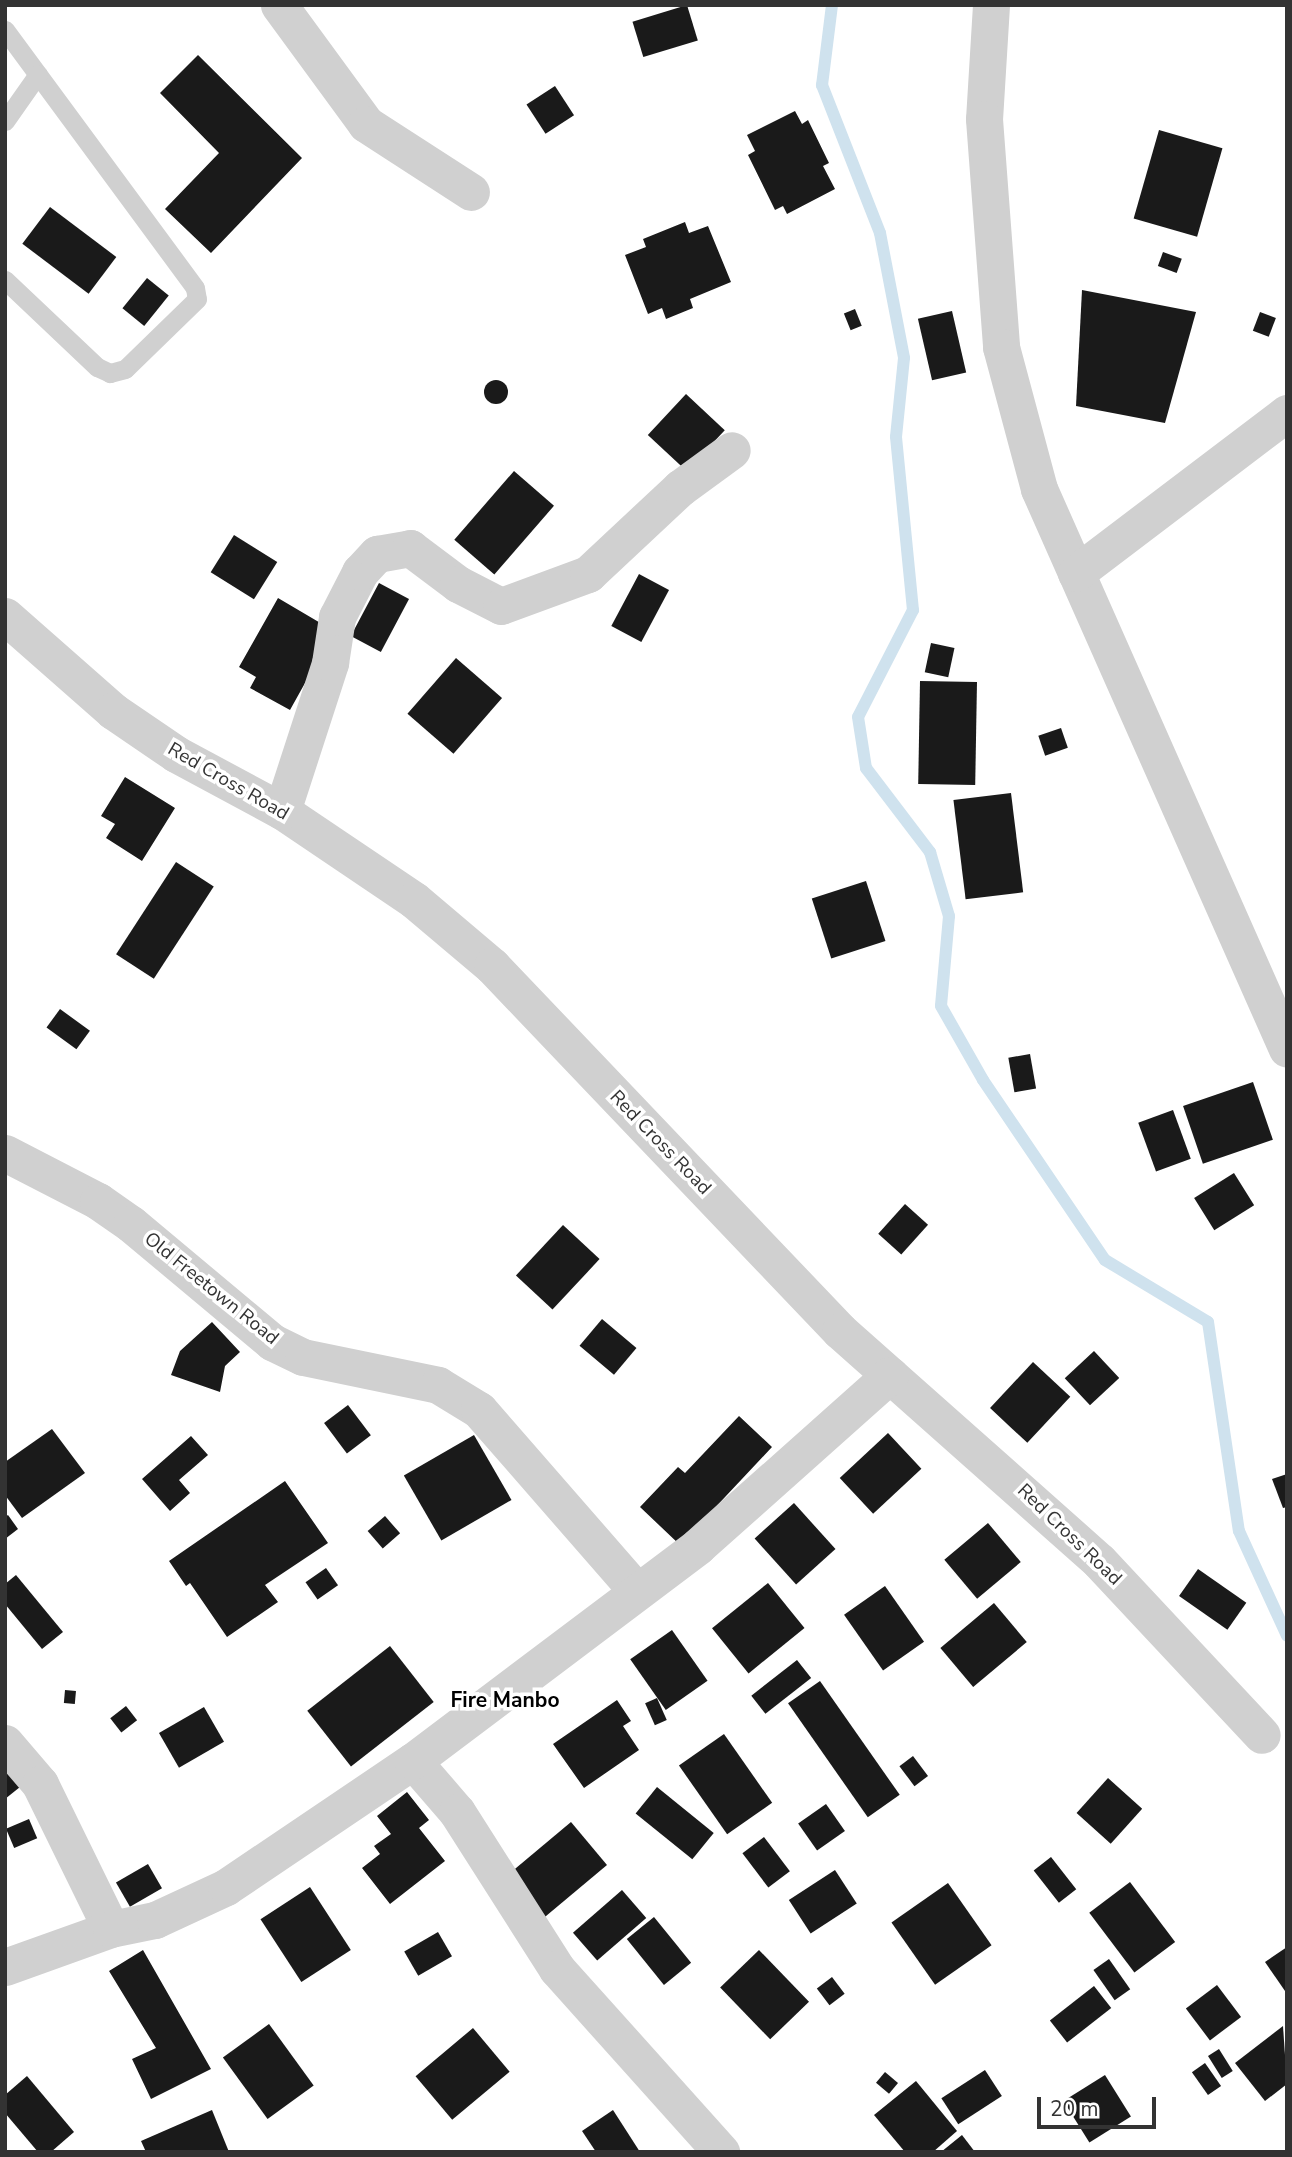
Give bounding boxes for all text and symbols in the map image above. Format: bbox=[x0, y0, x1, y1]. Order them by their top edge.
street label: Red Cross Road bbox=[163, 738, 293, 826]
street label: Red Cross Road bbox=[605, 1086, 715, 1200]
street label: Old Freetown Road bbox=[139, 1228, 283, 1350]
street label: Red Cross Road bbox=[1012, 1480, 1126, 1590]
district label: Fire Manbo bbox=[451, 1687, 559, 1713]
scale bar bbox=[1040, 2084, 1159, 2128]
text: 20 m bbox=[1050, 2095, 1099, 2123]

